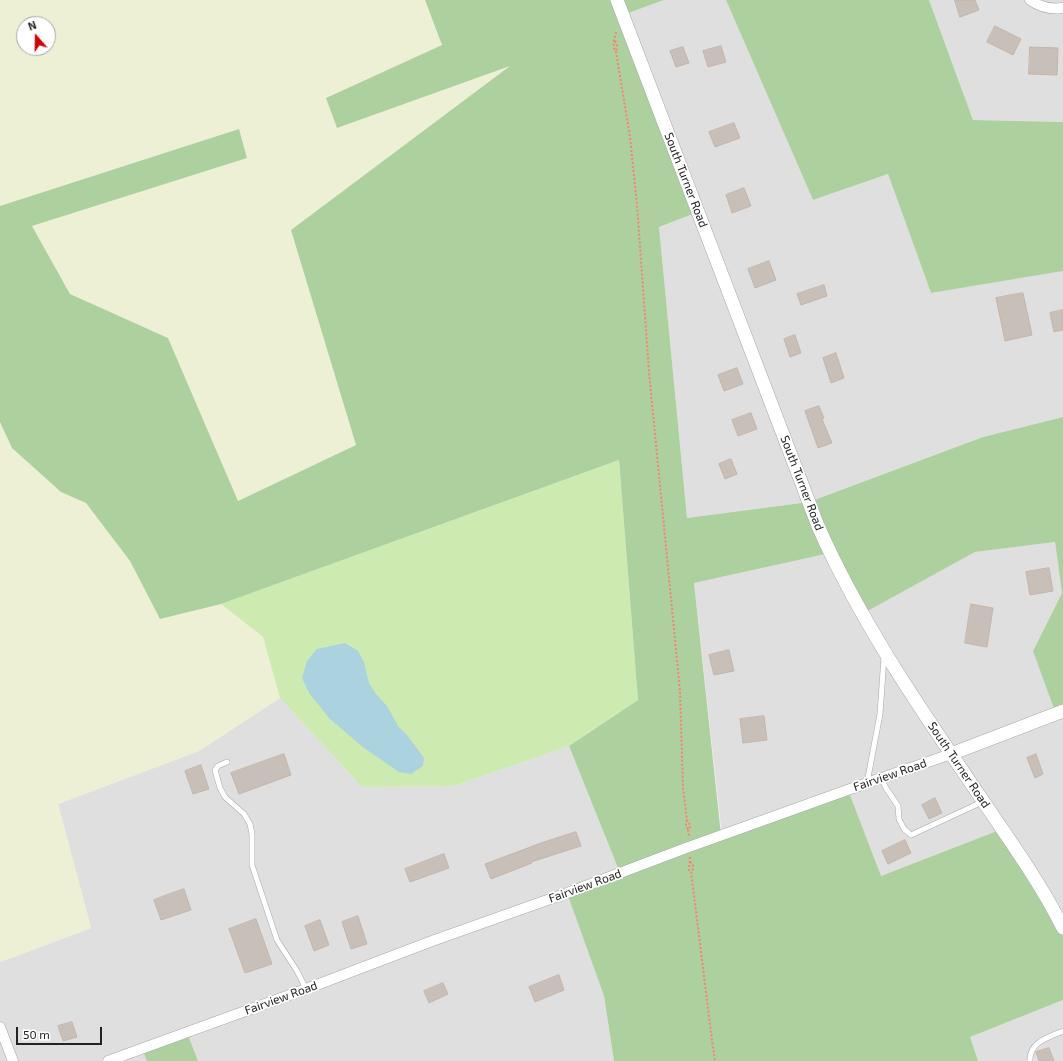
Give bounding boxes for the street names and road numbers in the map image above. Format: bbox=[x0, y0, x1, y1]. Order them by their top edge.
street label: South Turner Road bbox=[661, 130, 711, 230]
street label: South Turner Road bbox=[777, 433, 827, 533]
street label: South Turner Road bbox=[925, 719, 993, 811]
street label: Fairview Road bbox=[851, 756, 929, 794]
street label: Fairview Road bbox=[547, 866, 623, 906]
street label: Fairview Road bbox=[243, 978, 319, 1018]

